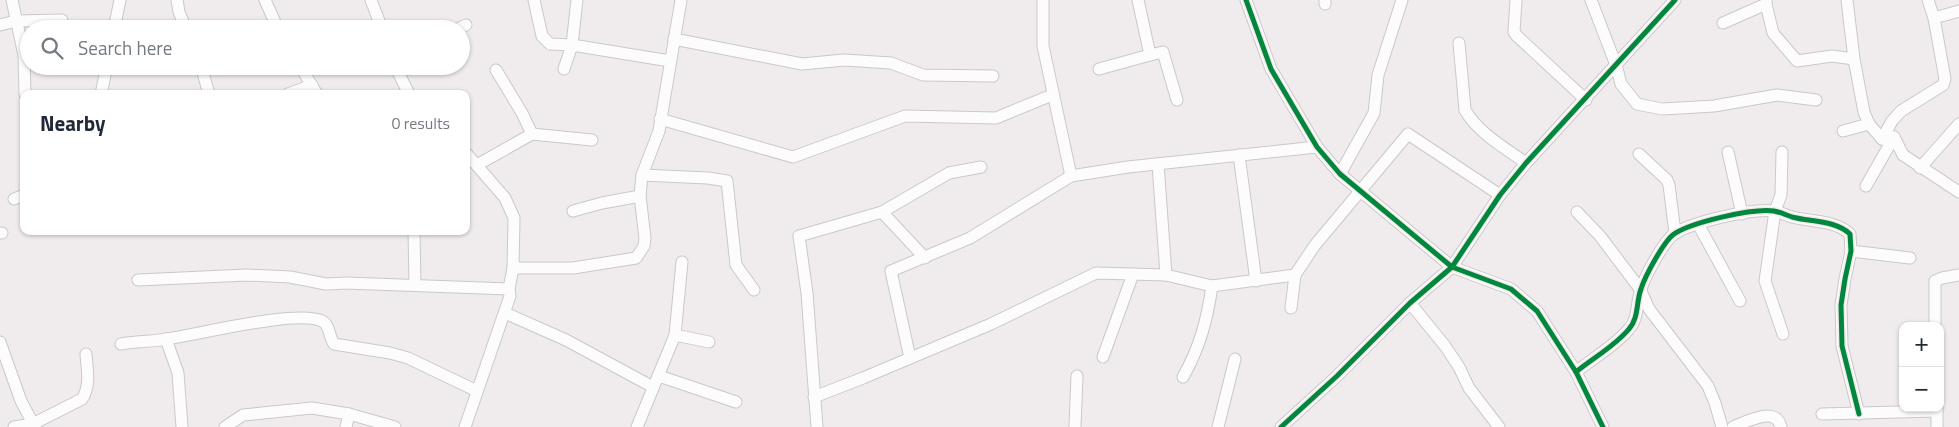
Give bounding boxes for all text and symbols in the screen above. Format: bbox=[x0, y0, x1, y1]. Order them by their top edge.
search box bbox=[20, 20, 470, 75]
text: Search here bbox=[78, 33, 172, 62]
icon: search bbox=[38, 34, 66, 62]
text: Nearby bbox=[40, 107, 105, 139]
text: 0 results bbox=[391, 111, 450, 135]
map controls bbox=[1899, 322, 1944, 412]
button: + bbox=[1899, 322, 1944, 367]
button: − bbox=[1899, 367, 1944, 412]

